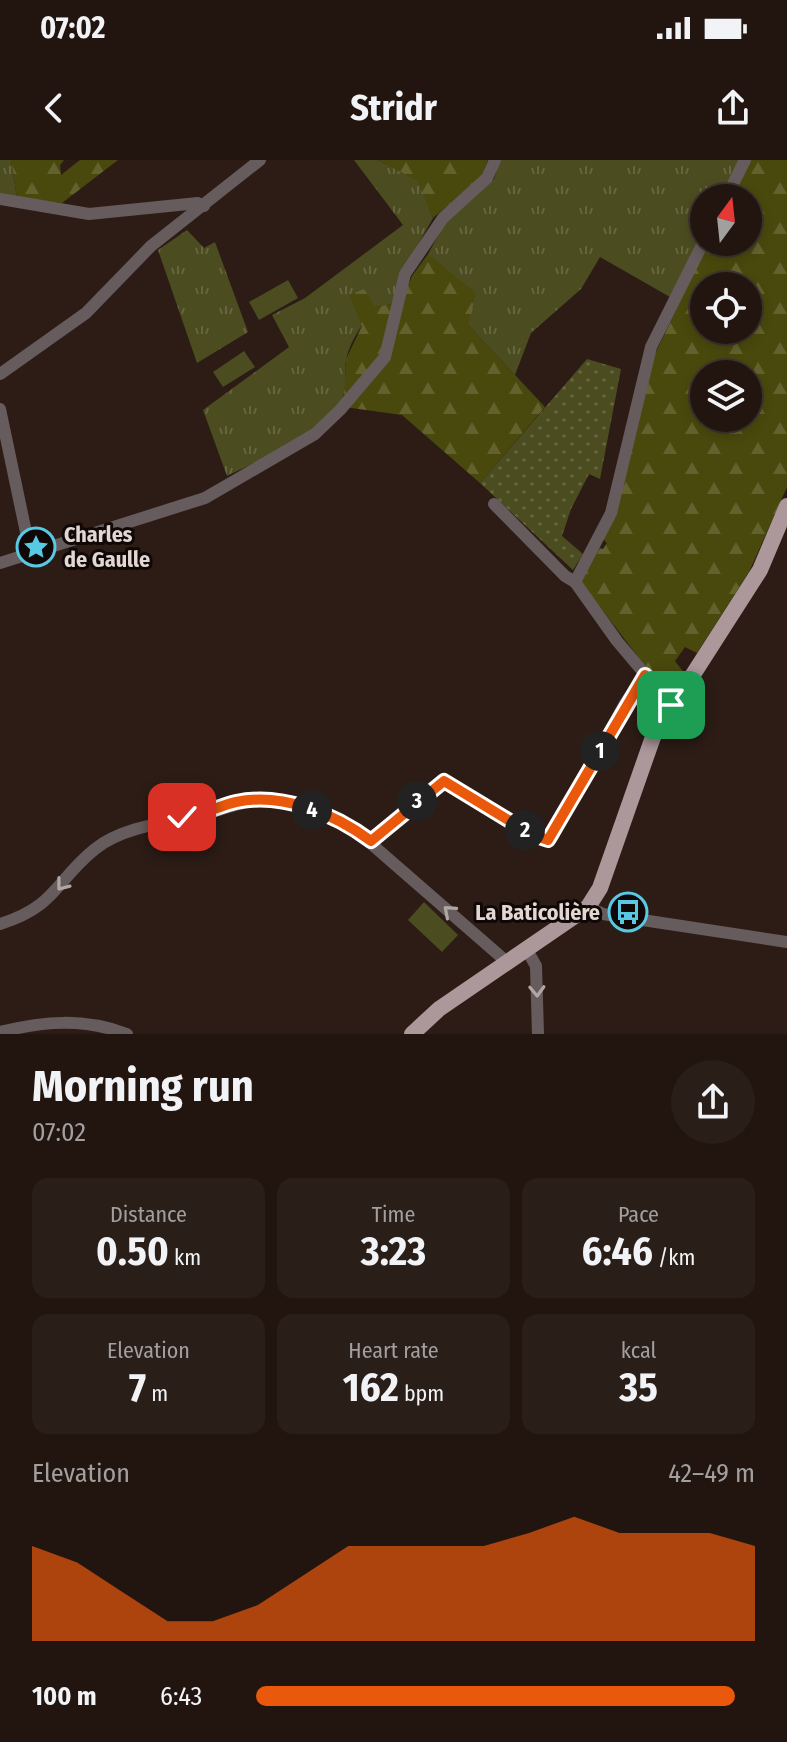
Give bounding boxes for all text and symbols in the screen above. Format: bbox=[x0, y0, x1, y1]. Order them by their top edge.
text: 07:02 bbox=[40, 10, 106, 46]
icon: back bbox=[32, 86, 76, 130]
text: Stridr bbox=[350, 86, 437, 130]
icon: share bbox=[711, 86, 755, 130]
north arrow bbox=[690, 184, 762, 256]
map controls bbox=[690, 184, 762, 432]
button: locate bbox=[690, 272, 762, 344]
button: layers bbox=[690, 360, 762, 432]
place label: Charles de Gaulle bbox=[64, 521, 150, 573]
place icon: Charles de Gaulle bbox=[15, 526, 57, 568]
pin bbox=[637, 671, 705, 739]
icon: arrive bbox=[649, 683, 693, 727]
pin: 1 bbox=[580, 731, 620, 771]
text: 1 bbox=[595, 737, 605, 764]
pin: 3 bbox=[397, 781, 437, 821]
pin bbox=[148, 783, 216, 851]
text: 3 bbox=[412, 787, 422, 814]
pin: 4 bbox=[292, 790, 332, 830]
icon: check bbox=[160, 795, 204, 839]
text: 4 bbox=[306, 796, 318, 823]
pin: 2 bbox=[505, 810, 545, 850]
text: 2 bbox=[520, 816, 530, 843]
one-way arrow bbox=[57, 876, 71, 891]
bus stop icon: La Baticolière bbox=[607, 891, 649, 933]
place label: La Baticolière bbox=[475, 899, 600, 926]
one-way arrow bbox=[444, 907, 459, 921]
one-way arrow bbox=[528, 985, 545, 998]
text: Morning run bbox=[32, 1060, 254, 1113]
button: share bbox=[671, 1060, 755, 1144]
text: 07:02 bbox=[32, 1117, 86, 1148]
text: Distance bbox=[110, 1201, 187, 1228]
text: Time bbox=[372, 1201, 415, 1228]
text: Pace bbox=[618, 1201, 659, 1228]
text: 0.50 bbox=[96, 1228, 169, 1276]
text: 3:23 bbox=[361, 1228, 426, 1276]
text: 6:46 bbox=[581, 1228, 653, 1276]
text: km bbox=[169, 1244, 201, 1271]
text: /km bbox=[653, 1244, 696, 1271]
text: Elevation bbox=[107, 1337, 190, 1364]
text: Heart rate bbox=[348, 1337, 439, 1364]
text: kcal bbox=[621, 1337, 656, 1364]
text: 7 bbox=[129, 1364, 146, 1412]
text: 162 bbox=[343, 1364, 399, 1412]
text: 35 bbox=[619, 1364, 658, 1412]
text: m bbox=[146, 1380, 168, 1407]
text: bpm bbox=[399, 1380, 444, 1407]
text: Elevation bbox=[32, 1458, 130, 1489]
text: 42–49 m bbox=[668, 1458, 755, 1489]
text: 100 m bbox=[32, 1681, 97, 1712]
text: 6:43 bbox=[160, 1681, 202, 1712]

